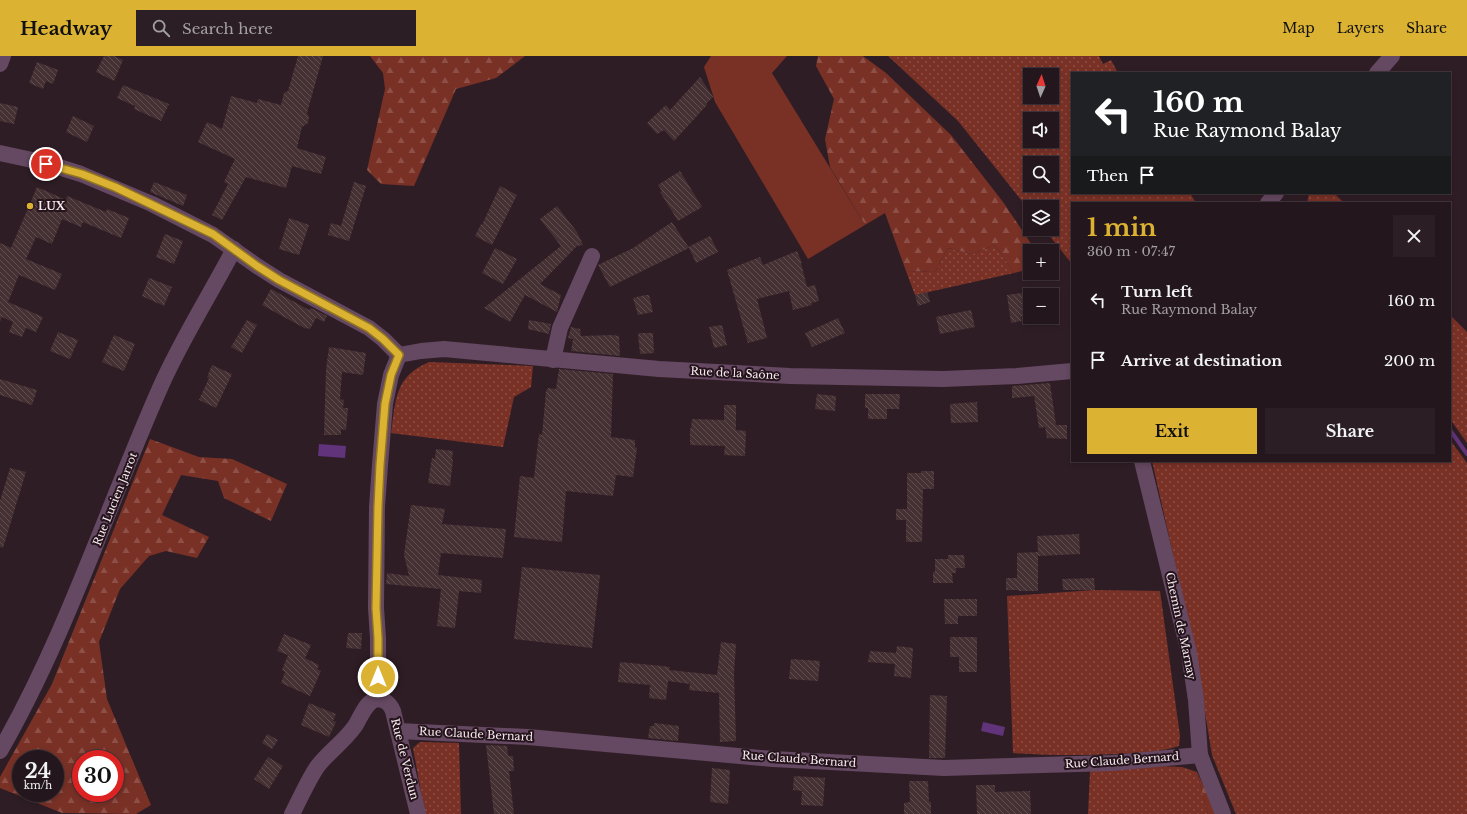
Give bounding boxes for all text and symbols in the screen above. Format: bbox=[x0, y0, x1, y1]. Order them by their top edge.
search box bbox=[136, 10, 416, 46]
text: Headway bbox=[20, 17, 112, 40]
icon: search bbox=[150, 17, 172, 39]
text: Search here bbox=[182, 19, 273, 38]
text: Map bbox=[1282, 19, 1315, 37]
text: Layers bbox=[1337, 19, 1384, 37]
text: Share bbox=[1406, 19, 1447, 37]
north arrow bbox=[1023, 68, 1059, 104]
map controls bbox=[1023, 68, 1059, 324]
text: 160 m bbox=[1153, 85, 1244, 120]
icon: left bbox=[1087, 88, 1139, 140]
button: sound bbox=[1023, 112, 1059, 148]
text: Rue Raymond Balay bbox=[1153, 120, 1342, 142]
pin bbox=[29, 147, 63, 181]
icon: arrive bbox=[35, 153, 57, 175]
button: search bbox=[1023, 156, 1059, 192]
icon: arrive bbox=[1136, 164, 1158, 186]
text: Then bbox=[1087, 166, 1128, 185]
place label: LUX bbox=[38, 199, 66, 213]
button: layers bbox=[1023, 200, 1059, 236]
marker: LUX bbox=[25, 201, 35, 211]
text: 1 min bbox=[1087, 213, 1157, 242]
button: close bbox=[1393, 215, 1435, 257]
text: 360 m · 07:47 bbox=[1087, 243, 1175, 260]
button: + bbox=[1023, 244, 1059, 280]
text: Turn left bbox=[1121, 282, 1192, 301]
button: − bbox=[1023, 288, 1059, 324]
icon: left bbox=[1087, 289, 1109, 311]
text: 160 m bbox=[1388, 291, 1435, 310]
text: Rue Raymond Balay bbox=[1121, 301, 1257, 318]
icon: arrive bbox=[1087, 349, 1109, 371]
text: Arrive at destination bbox=[1121, 351, 1282, 370]
text: 200 m bbox=[1384, 351, 1435, 370]
street label: Rue de la Saône bbox=[690, 364, 780, 382]
button: Exit bbox=[1087, 408, 1257, 454]
button: Share bbox=[1265, 408, 1435, 454]
street label: Rue Lucien Jarrot bbox=[90, 450, 140, 548]
street label: Chemin de Marnay bbox=[1163, 571, 1199, 681]
position arrow bbox=[357, 656, 399, 698]
street label: Rue de Verdun bbox=[388, 717, 422, 802]
street label: Rue Claude Bernard bbox=[418, 724, 534, 744]
street label: Rue Claude Bernard bbox=[741, 748, 857, 770]
street label: Rue Claude Bernard bbox=[1064, 749, 1180, 771]
speed limit sign: 30 bbox=[72, 750, 124, 802]
text: 24 bbox=[25, 759, 51, 783]
text: km/h bbox=[24, 779, 52, 792]

